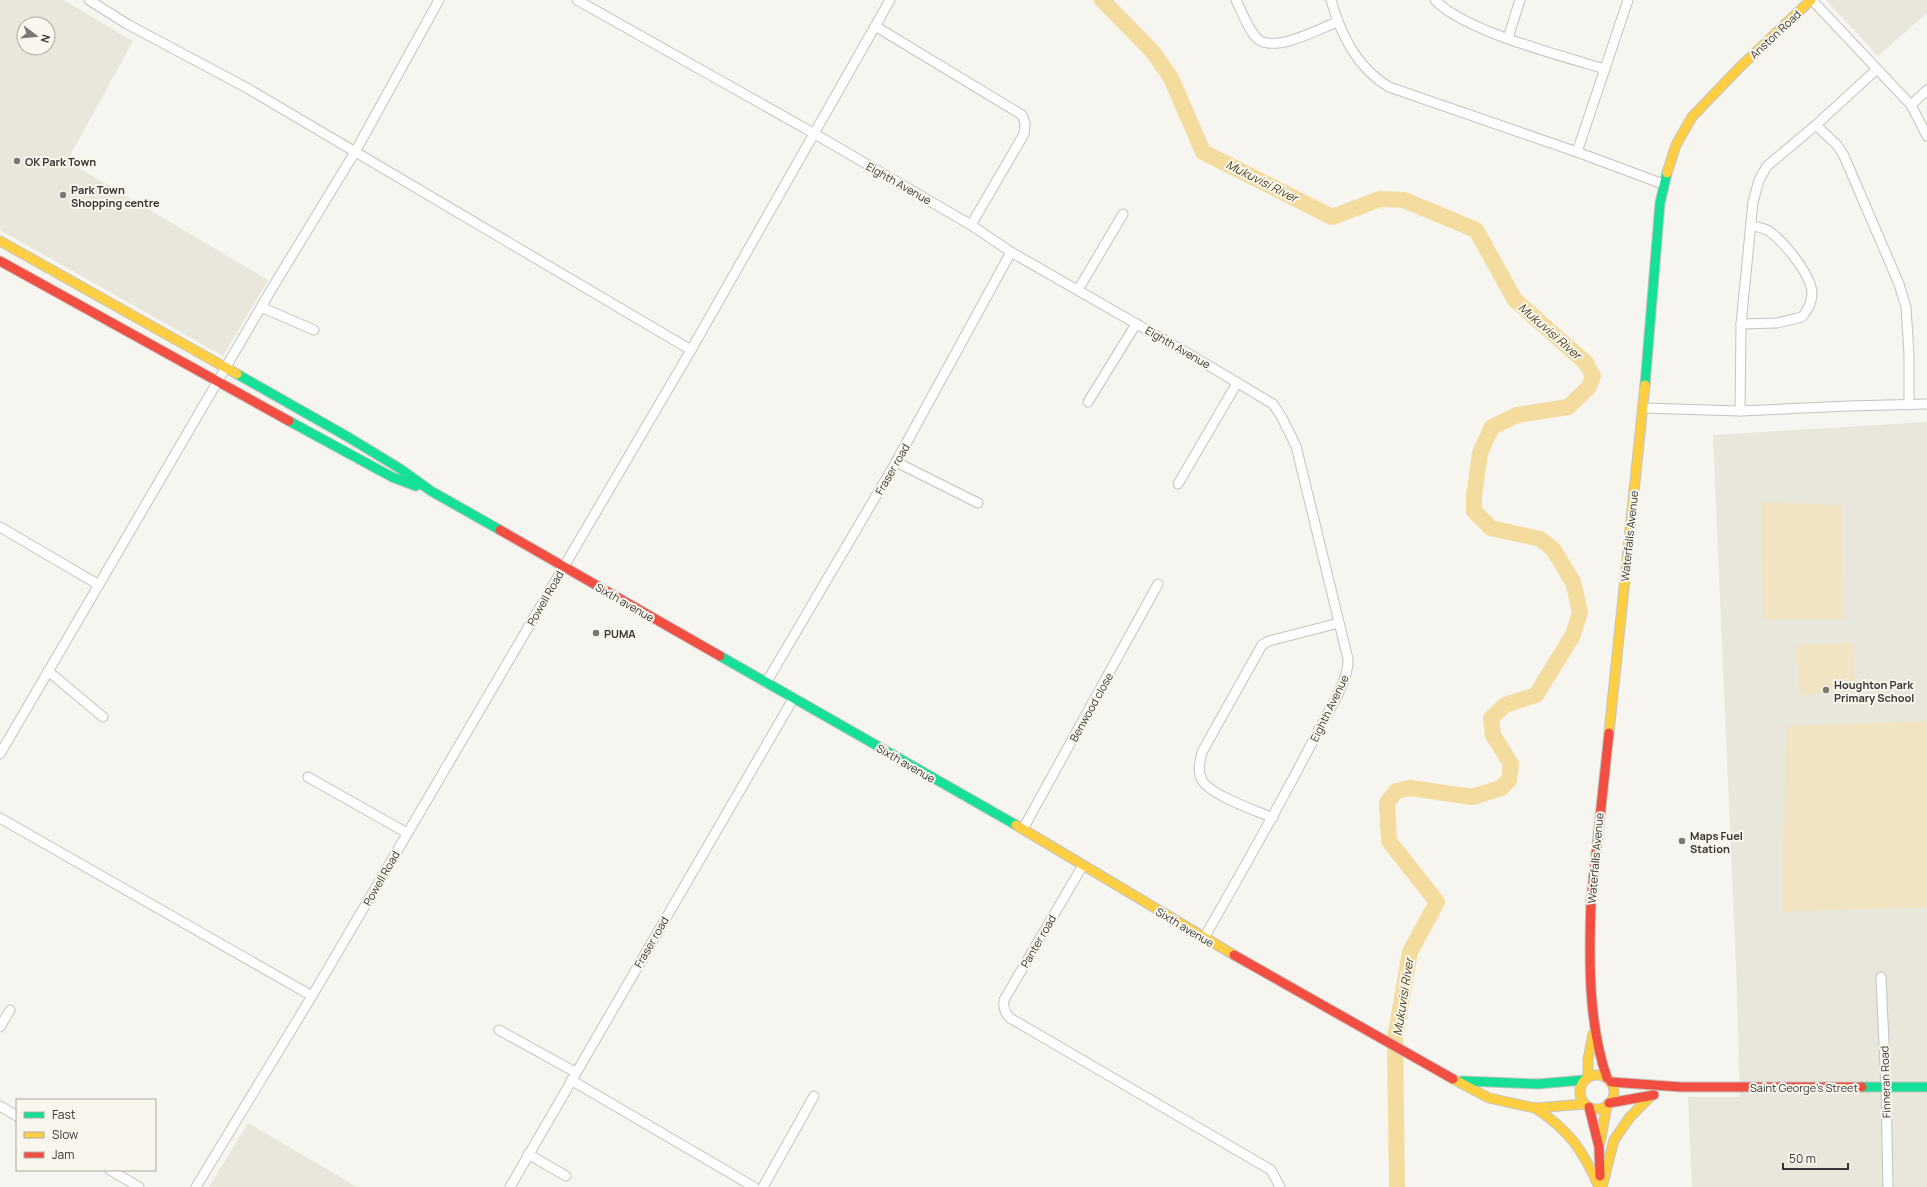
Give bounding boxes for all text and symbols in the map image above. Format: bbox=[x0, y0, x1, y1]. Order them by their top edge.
street label: Anston Road bbox=[1746, 6, 1804, 62]
north arrow bbox=[16, 16, 56, 56]
text: N bbox=[38, 33, 54, 45]
place label: OK Park Town bbox=[25, 154, 96, 169]
marker: OK Park Town bbox=[12, 156, 22, 166]
water label: Mukuvisi River bbox=[1223, 156, 1302, 207]
street label: Eighth Avenue bbox=[864, 158, 935, 208]
place label: Park Town Shopping centre bbox=[71, 182, 160, 210]
marker: Park Town Shopping centre bbox=[58, 190, 68, 200]
water label: Mukuvisi River bbox=[1515, 299, 1586, 364]
street label: Eighth Avenue bbox=[1143, 322, 1214, 372]
street label: Fraser road bbox=[871, 441, 913, 497]
street label: Waterfalls Avenue bbox=[1617, 489, 1641, 582]
street label: Powell Road bbox=[523, 568, 567, 628]
street label: Sixth avenue bbox=[593, 579, 658, 625]
place label: PUMA bbox=[604, 626, 636, 641]
marker: PUMA bbox=[591, 628, 601, 638]
street label: Benwood close bbox=[1066, 669, 1116, 744]
street label: Eighth Avenue bbox=[1306, 672, 1352, 744]
place label: Houghton Park Primary School bbox=[1834, 677, 1914, 705]
marker: Houghton Park Primary School bbox=[1821, 685, 1831, 695]
street label: Sixth avenue bbox=[874, 740, 939, 786]
street label: Waterfalls Avenue bbox=[1584, 811, 1606, 904]
place label: Maps Fuel Station bbox=[1690, 828, 1743, 856]
marker: Maps Fuel Station bbox=[1677, 836, 1687, 846]
street label: Powell Road bbox=[359, 848, 403, 908]
street label: Sixth avenue bbox=[1153, 904, 1217, 951]
street label: Panter road bbox=[1017, 912, 1059, 970]
street label: Fraser road bbox=[630, 914, 672, 970]
water label: Mukuvisi River bbox=[1388, 955, 1418, 1037]
street label: Finneran Road bbox=[1876, 1046, 1894, 1118]
street label: Saint George's Street bbox=[1750, 1080, 1858, 1095]
legend bbox=[16, 1099, 156, 1171]
text: Fast bbox=[52, 1106, 76, 1123]
text: Slow bbox=[52, 1126, 78, 1143]
scale bar bbox=[1783, 1145, 1848, 1171]
text: Jam bbox=[52, 1146, 74, 1163]
text: 50 m bbox=[1789, 1150, 1816, 1167]

